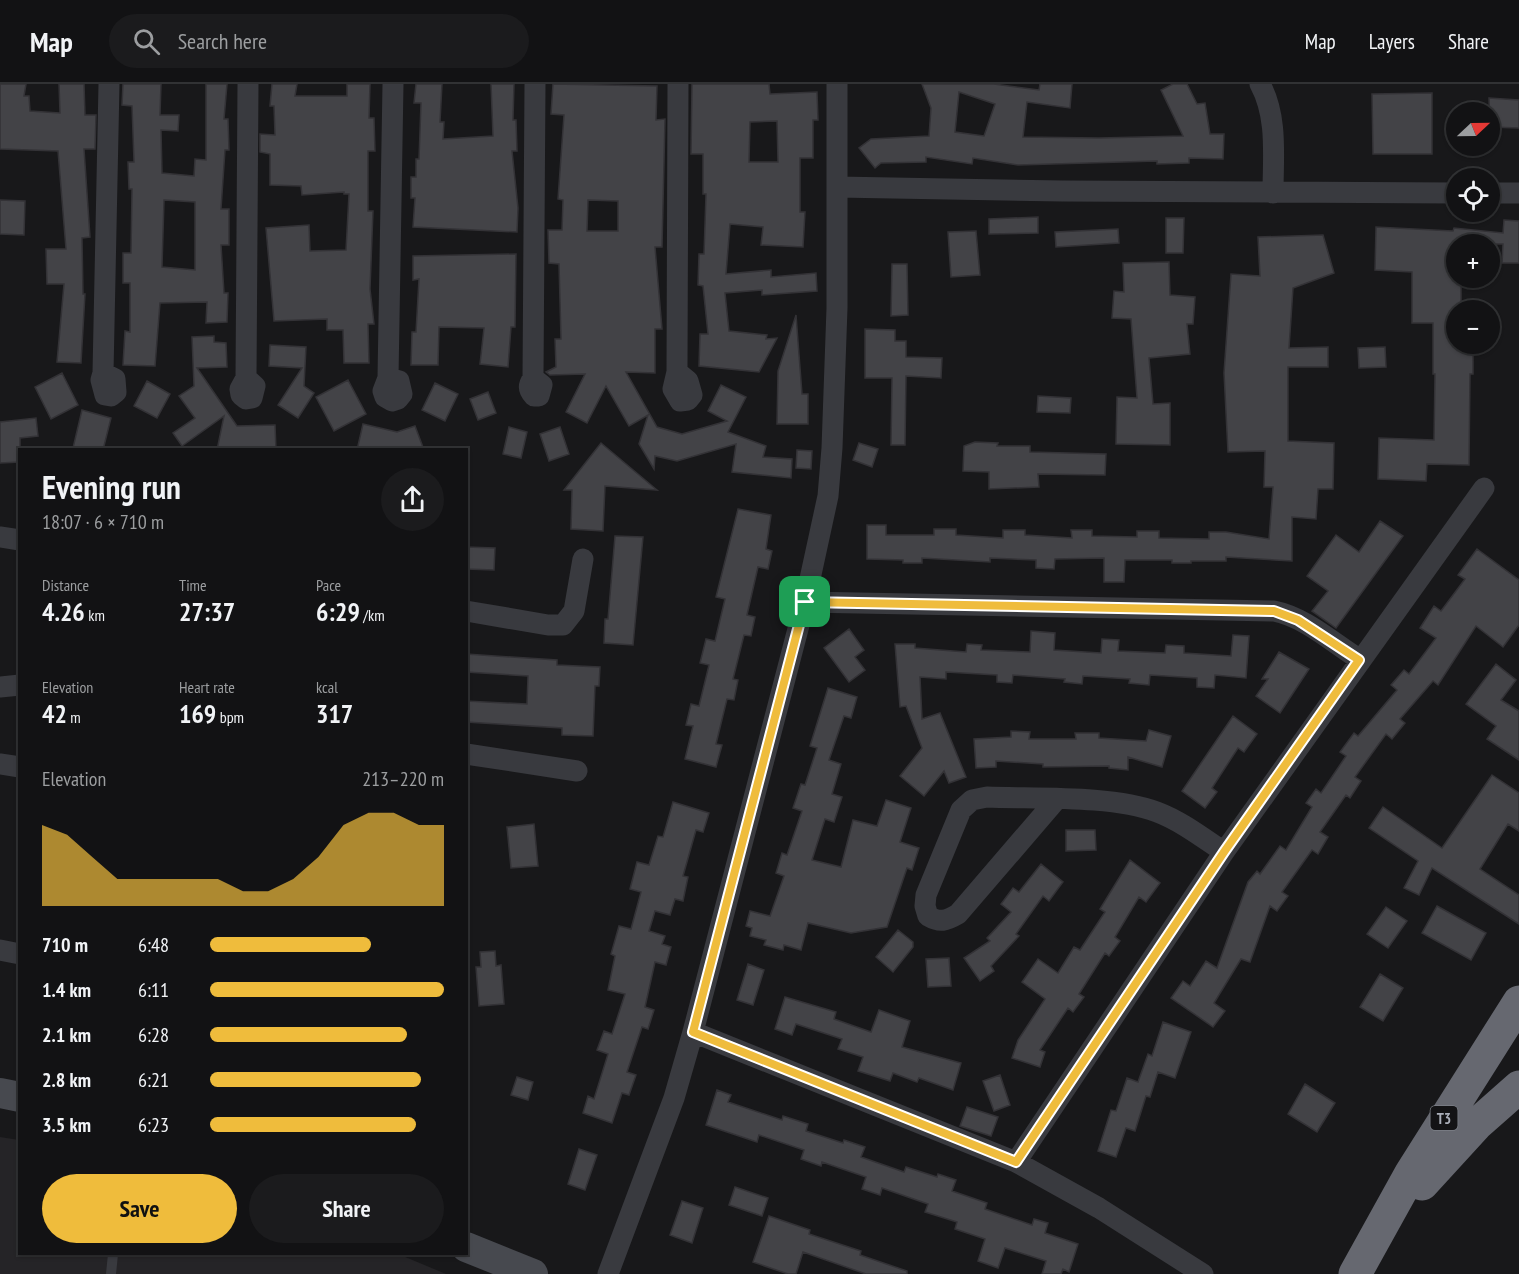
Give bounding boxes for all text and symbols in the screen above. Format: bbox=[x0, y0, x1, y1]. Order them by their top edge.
search box bbox=[109, 14, 529, 68]
text: Map bbox=[30, 23, 73, 60]
icon: search bbox=[130, 25, 163, 58]
text: Search here bbox=[178, 27, 267, 55]
text: Map bbox=[1305, 28, 1336, 55]
text: Layers bbox=[1369, 28, 1415, 55]
text: Share bbox=[1448, 28, 1489, 55]
north arrow bbox=[1446, 102, 1500, 156]
map controls bbox=[1446, 102, 1500, 354]
button: locate bbox=[1446, 168, 1500, 222]
button: + bbox=[1446, 234, 1500, 288]
button: − bbox=[1446, 300, 1500, 354]
text: Evening run bbox=[42, 465, 181, 508]
button: share bbox=[381, 468, 444, 531]
text: 18:07 · 6 × 710 m bbox=[42, 509, 164, 535]
text: Distance bbox=[42, 575, 89, 595]
text: Time bbox=[179, 575, 207, 595]
text: Pace bbox=[316, 575, 341, 595]
pin bbox=[779, 576, 830, 627]
icon: arrive bbox=[788, 585, 821, 618]
text: 4.26 bbox=[42, 595, 85, 628]
text: 27:37 bbox=[179, 595, 235, 628]
text: 6:29 bbox=[316, 595, 360, 628]
text: km bbox=[85, 605, 105, 625]
text: /km bbox=[360, 605, 385, 625]
text: Elevation bbox=[42, 677, 93, 697]
text: Heart rate bbox=[179, 677, 235, 697]
text: kcal bbox=[316, 677, 338, 697]
text: 42 bbox=[42, 697, 67, 730]
text: 169 bbox=[179, 697, 216, 730]
text: 317 bbox=[316, 697, 353, 730]
text: m bbox=[67, 707, 81, 727]
text: bpm bbox=[216, 707, 244, 727]
text: Elevation bbox=[42, 766, 106, 792]
text: 213–220 m bbox=[362, 766, 444, 792]
text: 710 m bbox=[42, 932, 88, 958]
text: 6:48 bbox=[138, 932, 169, 958]
text: 1.4 km bbox=[42, 977, 91, 1003]
text: 6:11 bbox=[138, 977, 169, 1003]
text: 2.1 km bbox=[42, 1022, 91, 1048]
text: 6:28 bbox=[138, 1022, 169, 1048]
text: 2.8 km bbox=[42, 1067, 91, 1093]
text: 6:21 bbox=[138, 1067, 169, 1093]
road number: T3 bbox=[1430, 1106, 1458, 1130]
text: 3.5 km bbox=[42, 1112, 91, 1138]
text: 6:23 bbox=[138, 1112, 169, 1138]
button: Save bbox=[42, 1174, 237, 1243]
button: Share bbox=[249, 1174, 444, 1243]

